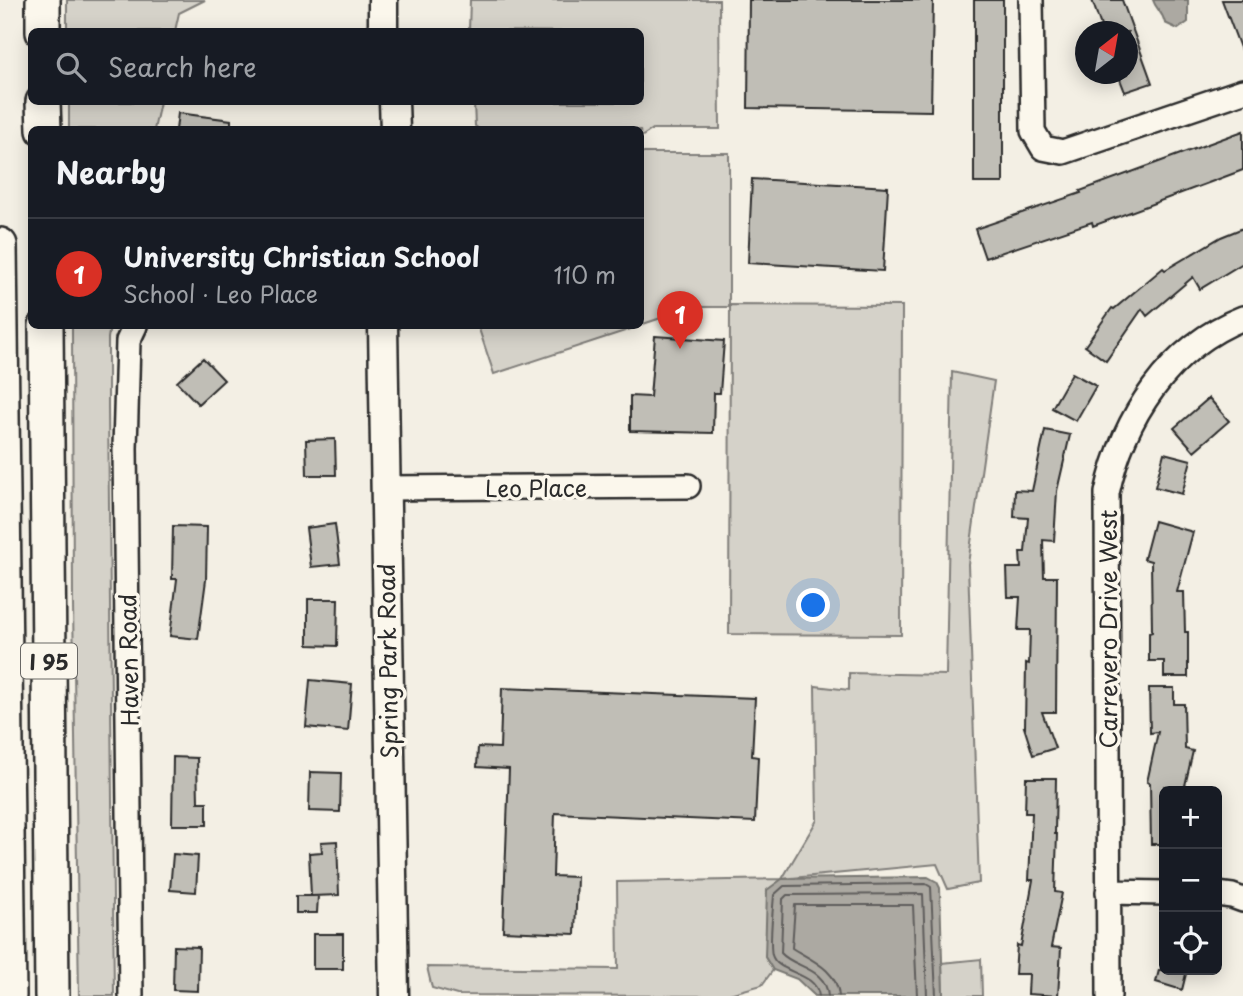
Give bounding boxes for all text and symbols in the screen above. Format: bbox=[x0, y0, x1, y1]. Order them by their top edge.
north arrow bbox=[1075, 21, 1138, 84]
search box bbox=[28, 28, 644, 105]
text: Search here bbox=[108, 47, 257, 86]
icon: search bbox=[52, 48, 90, 86]
text: Nearby bbox=[56, 149, 166, 194]
text: University Christian School bbox=[123, 237, 480, 276]
text: 1 bbox=[74, 257, 85, 292]
text: 110 m bbox=[554, 257, 616, 292]
text: School · Leo Place bbox=[123, 276, 318, 311]
pin: 1 bbox=[657, 291, 703, 349]
street label: Leo Place bbox=[485, 470, 587, 505]
street label: Carrevero Drive West bbox=[1090, 510, 1125, 748]
street label: Spring Park Road bbox=[368, 563, 406, 759]
your location bbox=[796, 588, 830, 622]
street label: Haven Road bbox=[109, 593, 147, 727]
road number: I 95 bbox=[21, 644, 77, 678]
map controls bbox=[1159, 786, 1222, 975]
button: + bbox=[1159, 786, 1222, 849]
button: − bbox=[1159, 849, 1222, 912]
button: locate bbox=[1159, 912, 1222, 975]

